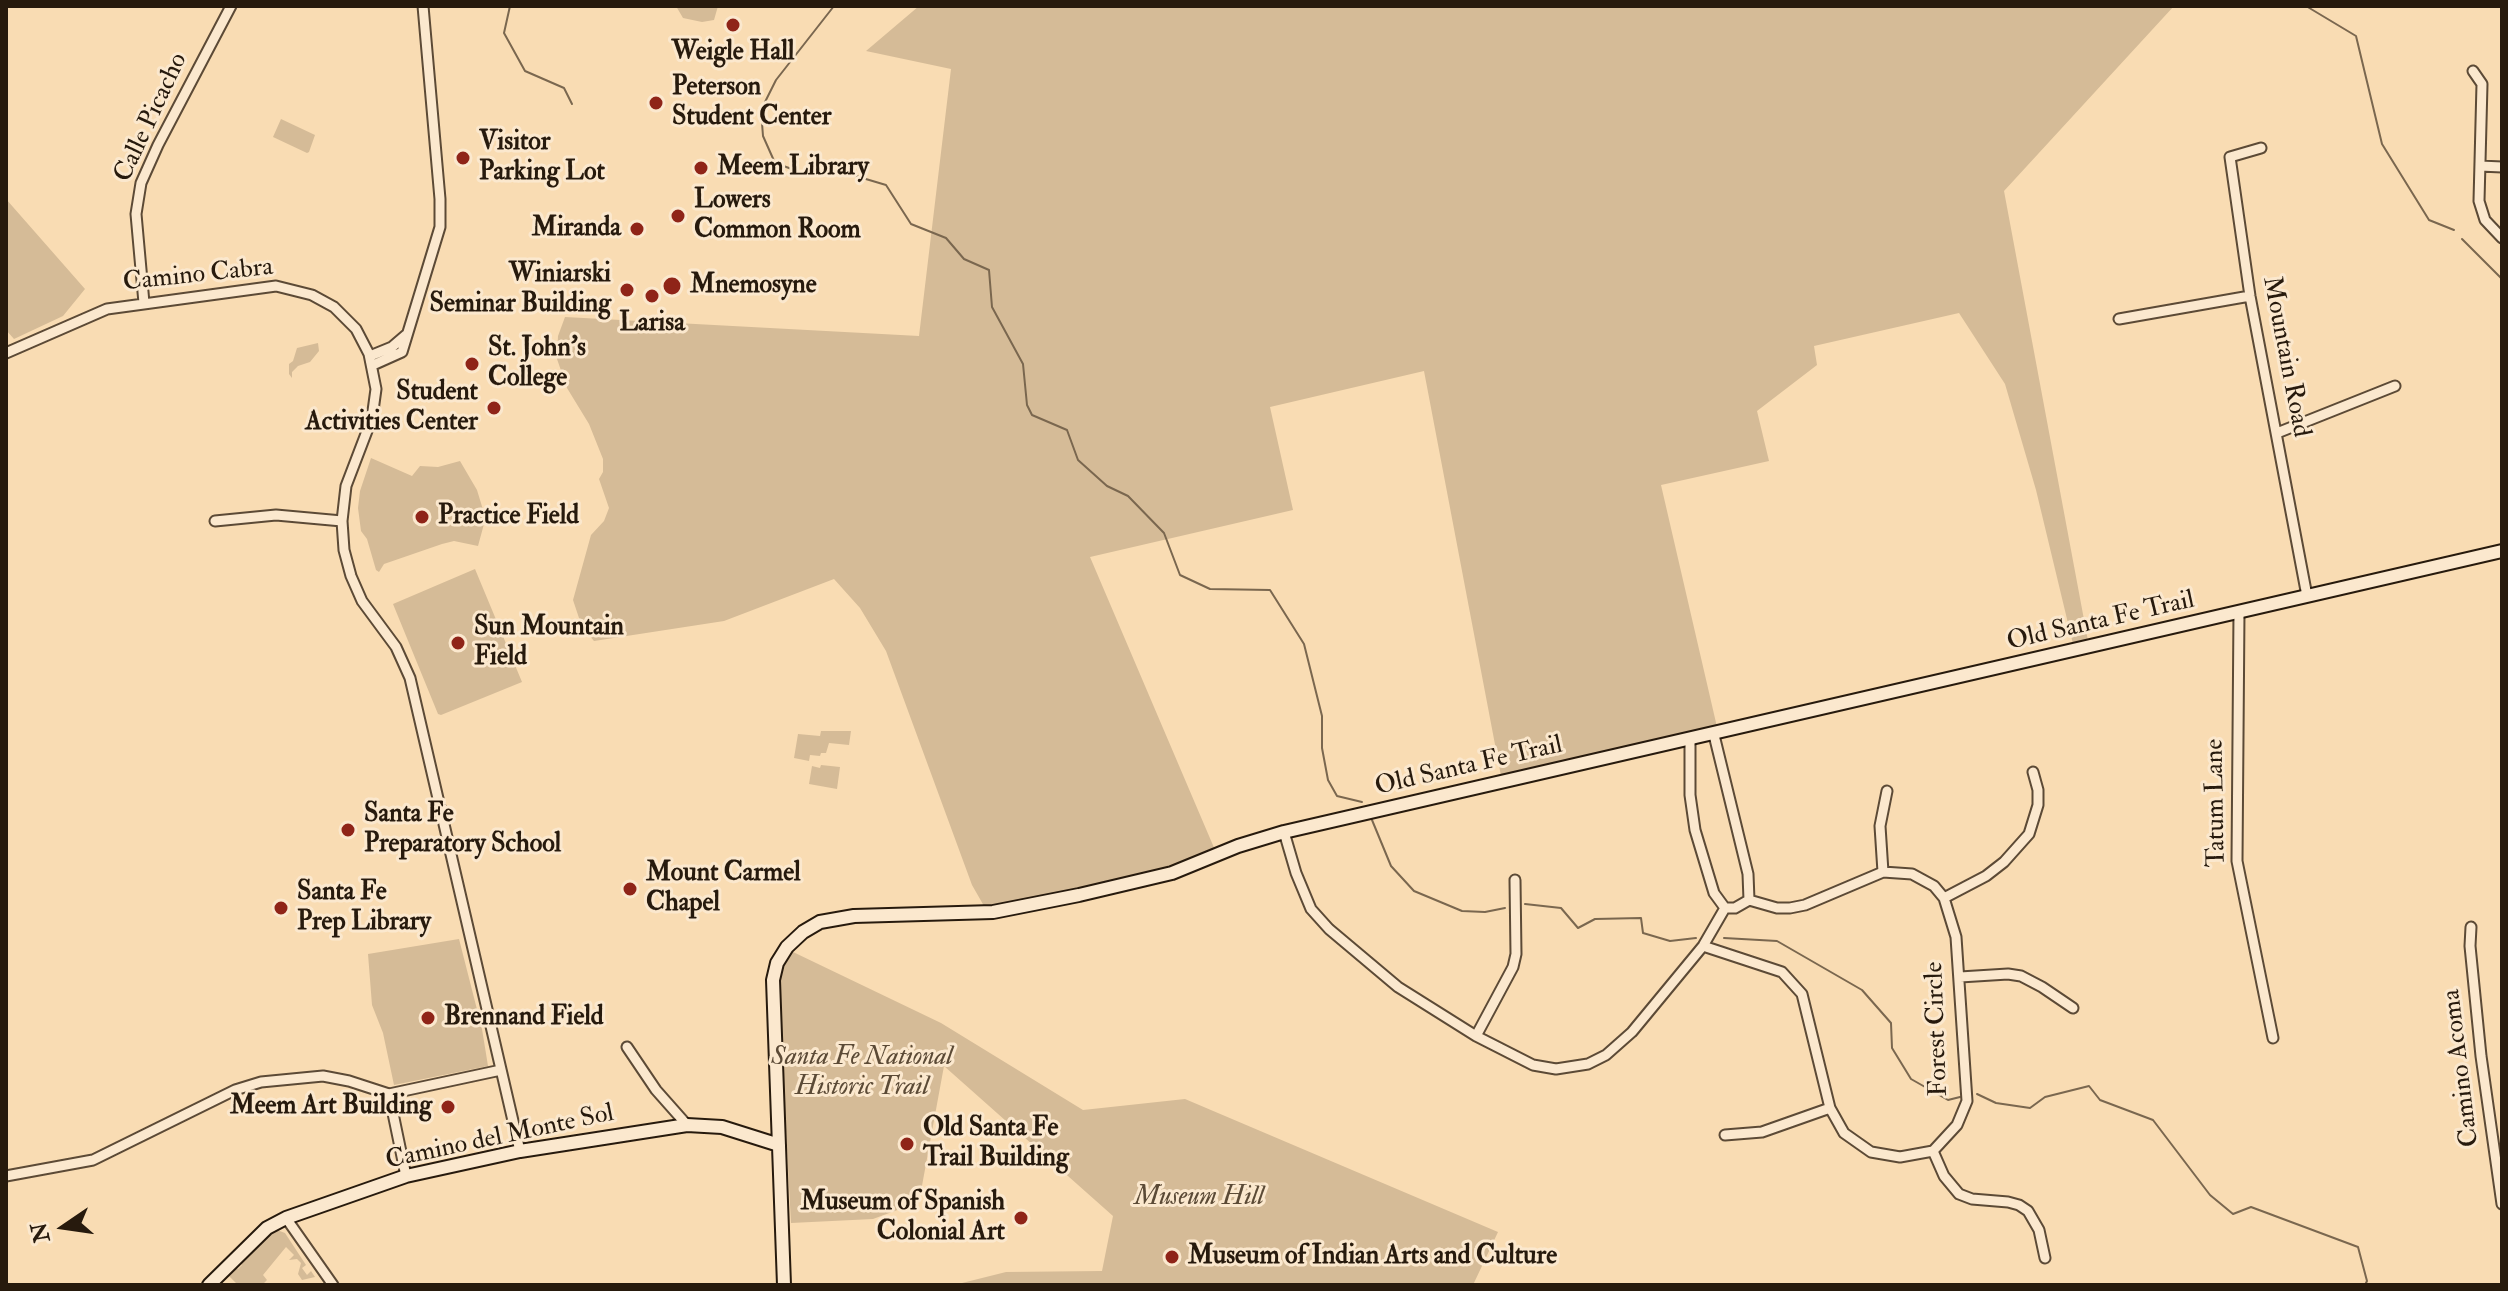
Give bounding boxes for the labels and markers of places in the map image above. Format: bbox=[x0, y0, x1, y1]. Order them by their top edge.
marker: Weigle Hall bbox=[724, 16, 742, 34]
place label: Weigle Hall bbox=[672, 37, 794, 69]
place label: Peterson Student Center bbox=[672, 72, 831, 134]
marker: Peterson Student Center bbox=[647, 94, 665, 112]
place label: Visitor Parking Lot bbox=[479, 127, 605, 188]
marker: Visitor Parking Lot bbox=[454, 149, 472, 167]
place label: Meem Library bbox=[717, 152, 869, 184]
marker: Meem Library bbox=[692, 159, 710, 177]
place label: Lowers Common Room bbox=[694, 185, 861, 246]
marker: Lowers Common Room bbox=[669, 207, 687, 225]
place label: Miranda bbox=[532, 213, 621, 245]
marker: Miranda bbox=[628, 220, 646, 238]
place label: Winiarski Seminar Building bbox=[429, 259, 611, 320]
place label: Mnemosyne bbox=[690, 270, 817, 302]
marker: Mnemosyne bbox=[661, 275, 683, 297]
marker: Winiarski Seminar Building bbox=[618, 281, 636, 299]
marker: Larisa bbox=[643, 287, 661, 305]
place label: Larisa bbox=[619, 308, 685, 340]
place label: St. John's College bbox=[488, 333, 586, 394]
marker: St. John's College bbox=[463, 355, 481, 373]
place label: Student Activities Center bbox=[305, 377, 478, 438]
marker: Student Activities Center bbox=[485, 399, 503, 417]
place label: Practice Field bbox=[438, 501, 579, 533]
marker: Practice Field bbox=[413, 508, 431, 526]
place label: Sun Mountain Field bbox=[474, 612, 624, 674]
marker: Sun Mountain Field bbox=[449, 634, 467, 652]
place label: Santa Fe Preparatory School bbox=[364, 799, 561, 860]
marker: Santa Fe Preparatory School bbox=[339, 821, 357, 839]
place label: Mount Carmel Chapel bbox=[646, 858, 801, 920]
place label: Santa Fe Prep Library bbox=[297, 877, 431, 938]
marker: Mount Carmel Chapel bbox=[621, 880, 639, 898]
marker: Santa Fe Prep Library bbox=[272, 899, 290, 917]
place label: Brennand Field bbox=[444, 1002, 604, 1034]
marker: Brennand Field bbox=[419, 1009, 437, 1027]
place label: Meem Art Building bbox=[230, 1091, 432, 1123]
marker: Meem Art Building bbox=[439, 1098, 457, 1116]
place label: Old Santa Fe Trail Building bbox=[923, 1113, 1069, 1174]
marker: Old Santa Fe Trail Building bbox=[898, 1135, 916, 1153]
place label: Museum of Spanish Colonial Art bbox=[800, 1187, 1005, 1248]
marker: Museum of Spanish Colonial Art bbox=[1012, 1209, 1030, 1227]
place label: Museum of Indian Arts and Culture bbox=[1188, 1241, 1557, 1273]
marker: Museum of Indian Arts and Culture bbox=[1163, 1248, 1181, 1266]

